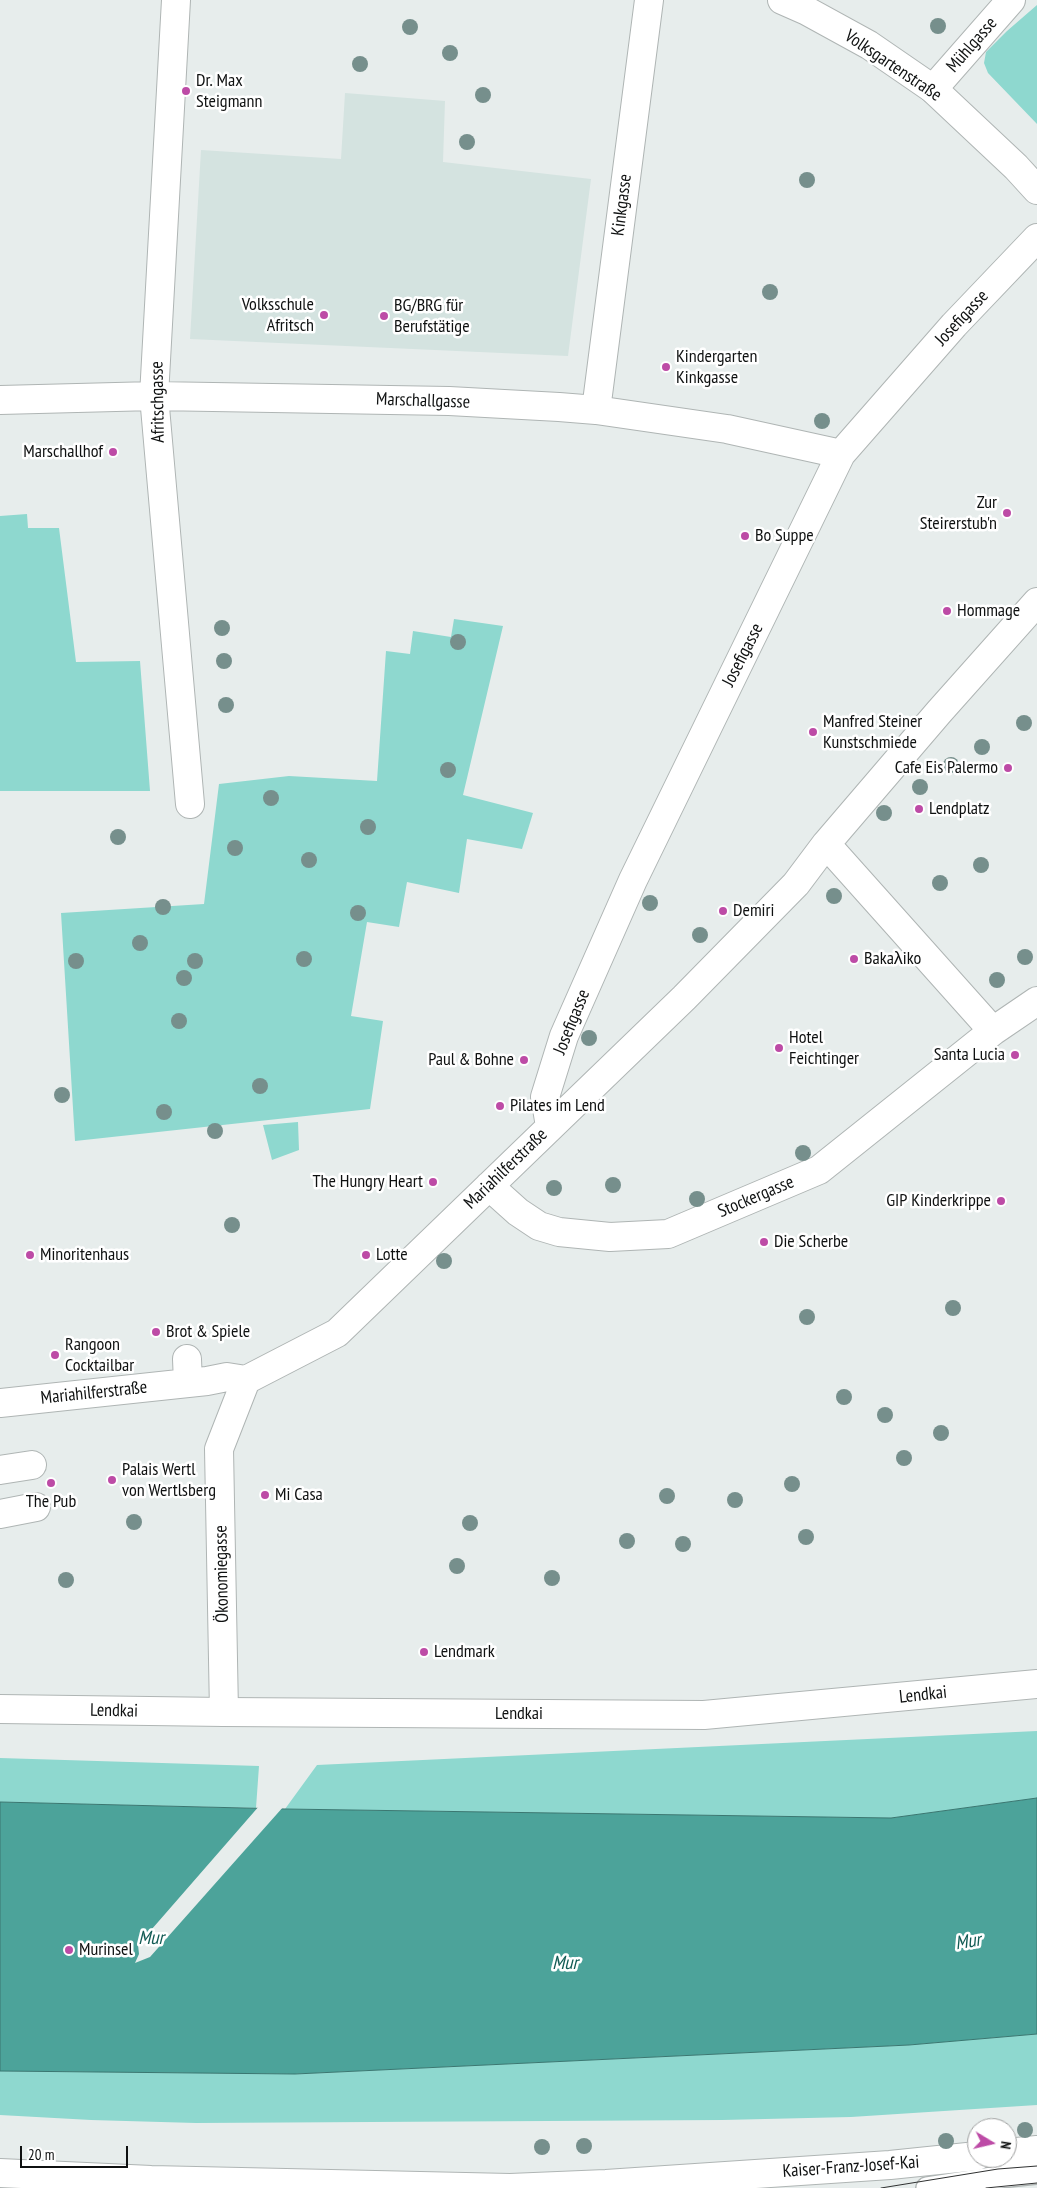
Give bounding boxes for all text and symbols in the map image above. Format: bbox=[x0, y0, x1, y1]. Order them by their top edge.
street label: Mühlgasse bbox=[942, 13, 1002, 77]
street label: Volksgartenstraße bbox=[840, 26, 946, 106]
place label: Dr. Max Steigmann bbox=[196, 70, 262, 112]
marker: Dr. Max Steigmann bbox=[180, 85, 192, 97]
street label: Kinkgasse bbox=[607, 173, 637, 237]
street label: Josefigasse bbox=[931, 286, 993, 350]
place label: Volksschule Afritsch bbox=[242, 294, 314, 336]
place label: BG/BRG für Berufstätige bbox=[394, 295, 470, 338]
marker: Volksschule Afritsch bbox=[318, 309, 330, 321]
marker: BG/BRG für Berufstätige bbox=[378, 310, 390, 322]
place label: Kindergarten Kinkgasse bbox=[676, 346, 757, 388]
street label: Afritschgasse bbox=[146, 361, 170, 443]
marker: Kindergarten Kinkgasse bbox=[660, 361, 672, 373]
street label: Marschallgasse bbox=[376, 389, 470, 413]
place label: Marschallhof bbox=[23, 441, 103, 463]
marker: Marschallhof bbox=[107, 446, 119, 458]
place label: Zur Steirerstub'n bbox=[920, 492, 997, 534]
marker: Zur Steirerstub'n bbox=[1001, 507, 1013, 519]
place label: Bo Suppe bbox=[755, 525, 814, 547]
marker: Bo Suppe bbox=[739, 530, 751, 542]
place label: Hommage bbox=[957, 600, 1020, 622]
marker: Hommage bbox=[941, 605, 953, 617]
street label: Josefigasse bbox=[718, 620, 768, 690]
place label: Manfred Steiner Kunstschmiede bbox=[823, 711, 922, 754]
marker: Manfred Steiner Kunstschmiede bbox=[807, 726, 819, 738]
place label: Cafe Eis Palermo bbox=[895, 757, 998, 779]
marker: Cafe Eis Palermo bbox=[1002, 762, 1014, 774]
place label: Lendplatz bbox=[929, 798, 989, 820]
marker: Lendplatz bbox=[913, 803, 925, 815]
place label: Demiri bbox=[733, 900, 774, 922]
marker: Demiri bbox=[717, 905, 729, 917]
place label: Bakaλiko bbox=[864, 948, 921, 970]
marker: Bakaλiko bbox=[848, 953, 860, 965]
street label: Josefigasse bbox=[549, 986, 595, 1058]
place label: Hotel Feichtinger bbox=[789, 1027, 859, 1070]
marker: Hotel Feichtinger bbox=[773, 1042, 785, 1054]
place label: Santa Lucia bbox=[934, 1044, 1005, 1066]
place label: Paul & Bohne bbox=[428, 1049, 514, 1071]
marker: Santa Lucia bbox=[1009, 1049, 1021, 1061]
marker: Paul & Bohne bbox=[518, 1054, 530, 1066]
place label: Pilates im Lend bbox=[510, 1095, 605, 1117]
marker: Pilates im Lend bbox=[494, 1100, 506, 1112]
street label: Mariahilferstraße bbox=[460, 1124, 552, 1214]
place label: The Hungry Heart bbox=[313, 1171, 423, 1193]
street label: Stockergasse bbox=[715, 1171, 797, 1223]
marker: The Hungry Heart bbox=[427, 1176, 439, 1188]
place label: GIP Kinderkrippe bbox=[886, 1190, 991, 1212]
marker: GIP Kinderkrippe bbox=[995, 1195, 1007, 1207]
place label: Die Scherbe bbox=[774, 1231, 848, 1253]
marker: Die Scherbe bbox=[758, 1236, 770, 1248]
place label: Minoritenhaus bbox=[40, 1244, 129, 1266]
place label: Lotte bbox=[376, 1244, 408, 1266]
marker: Minoritenhaus bbox=[24, 1249, 36, 1261]
marker: Lotte bbox=[360, 1249, 372, 1261]
place label: Brot & Spiele bbox=[166, 1321, 250, 1343]
marker: Brot & Spiele bbox=[150, 1326, 162, 1338]
place label: Rangoon Cocktailbar bbox=[65, 1334, 134, 1376]
marker: Rangoon Cocktailbar bbox=[49, 1349, 61, 1361]
street label: Mariahilferstraße bbox=[40, 1377, 148, 1409]
place label: Palais Wertl von Wertlsberg bbox=[122, 1459, 216, 1502]
marker: Palais Wertl von Wertlsberg bbox=[106, 1474, 118, 1486]
marker: The Pub bbox=[45, 1477, 57, 1489]
place label: Mi Casa bbox=[275, 1484, 323, 1506]
marker: Mi Casa bbox=[259, 1489, 271, 1501]
place label: The Pub bbox=[26, 1491, 76, 1513]
street label: Ökonomiegasse bbox=[210, 1525, 234, 1623]
place label: Lendmark bbox=[434, 1641, 495, 1663]
marker: Lendmark bbox=[418, 1646, 430, 1658]
street label: Lendkai bbox=[898, 1682, 948, 1708]
street label: Lendkai bbox=[90, 1700, 138, 1722]
street label: Lendkai bbox=[495, 1703, 543, 1725]
water label: Mur bbox=[138, 1928, 164, 1950]
water label: Mur bbox=[954, 1929, 982, 1955]
place label: Murinsel bbox=[79, 1939, 133, 1961]
marker: Murinsel bbox=[63, 1944, 75, 1956]
water label: Mur bbox=[552, 1953, 578, 1975]
north arrow bbox=[967, 2118, 1017, 2168]
scale bar bbox=[22, 2136, 130, 2168]
text: N bbox=[996, 2140, 1015, 2150]
text: 20 m bbox=[28, 2145, 54, 2164]
street label: Kaiser-Franz-Josef-Kai bbox=[782, 2151, 920, 2183]

